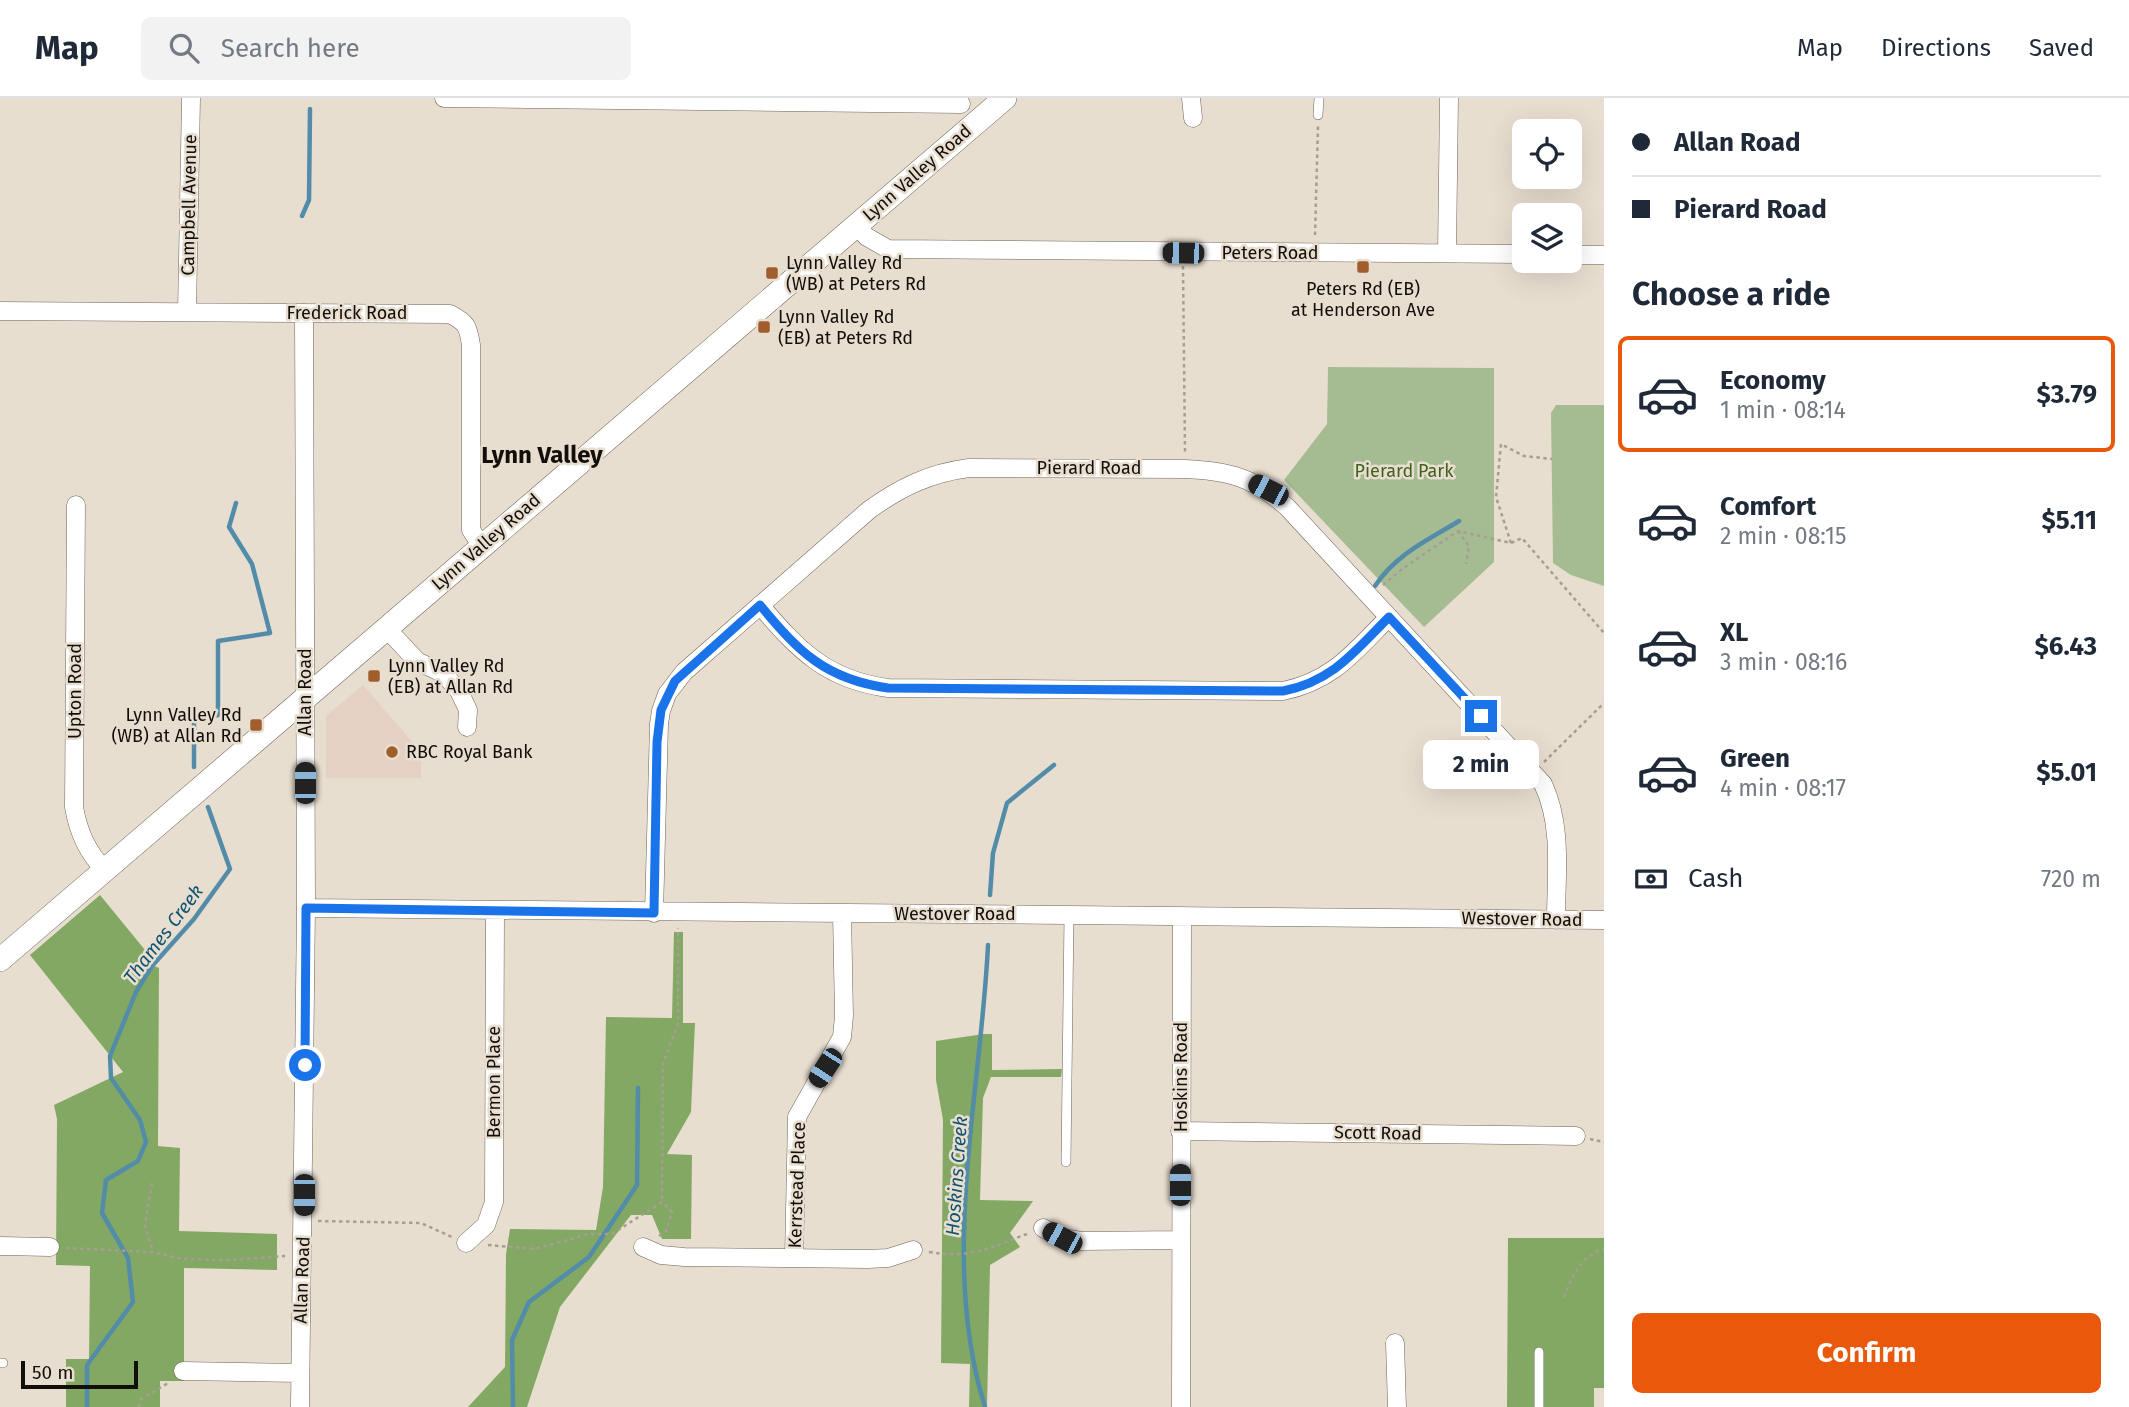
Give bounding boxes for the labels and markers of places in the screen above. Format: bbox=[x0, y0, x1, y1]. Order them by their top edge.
place label: Lynn Valley Rd (WB) at Peters Rd bbox=[786, 252, 926, 295]
marker: Peters Rd (EB) at Henderson Ave bbox=[1355, 259, 1371, 275]
marker: Lynn Valley Rd (WB) at Peters Rd bbox=[764, 265, 780, 281]
place label: Peters Rd (EB) at Henderson Ave bbox=[1291, 278, 1435, 321]
place label: Lynn Valley Rd (EB) at Peters Rd bbox=[778, 306, 913, 349]
marker: Lynn Valley Rd (EB) at Peters Rd bbox=[756, 319, 772, 335]
place label: Lynn Valley Rd (EB) at Allan Rd bbox=[388, 655, 513, 698]
marker: Lynn Valley Rd (EB) at Allan Rd bbox=[366, 668, 382, 684]
place label: Lynn Valley Rd (WB) at Allan Rd bbox=[111, 704, 242, 747]
marker: Lynn Valley Rd (WB) at Allan Rd bbox=[248, 717, 264, 733]
place label: RBC Royal Bank bbox=[406, 741, 533, 763]
marker: RBC Royal Bank bbox=[384, 744, 400, 760]

